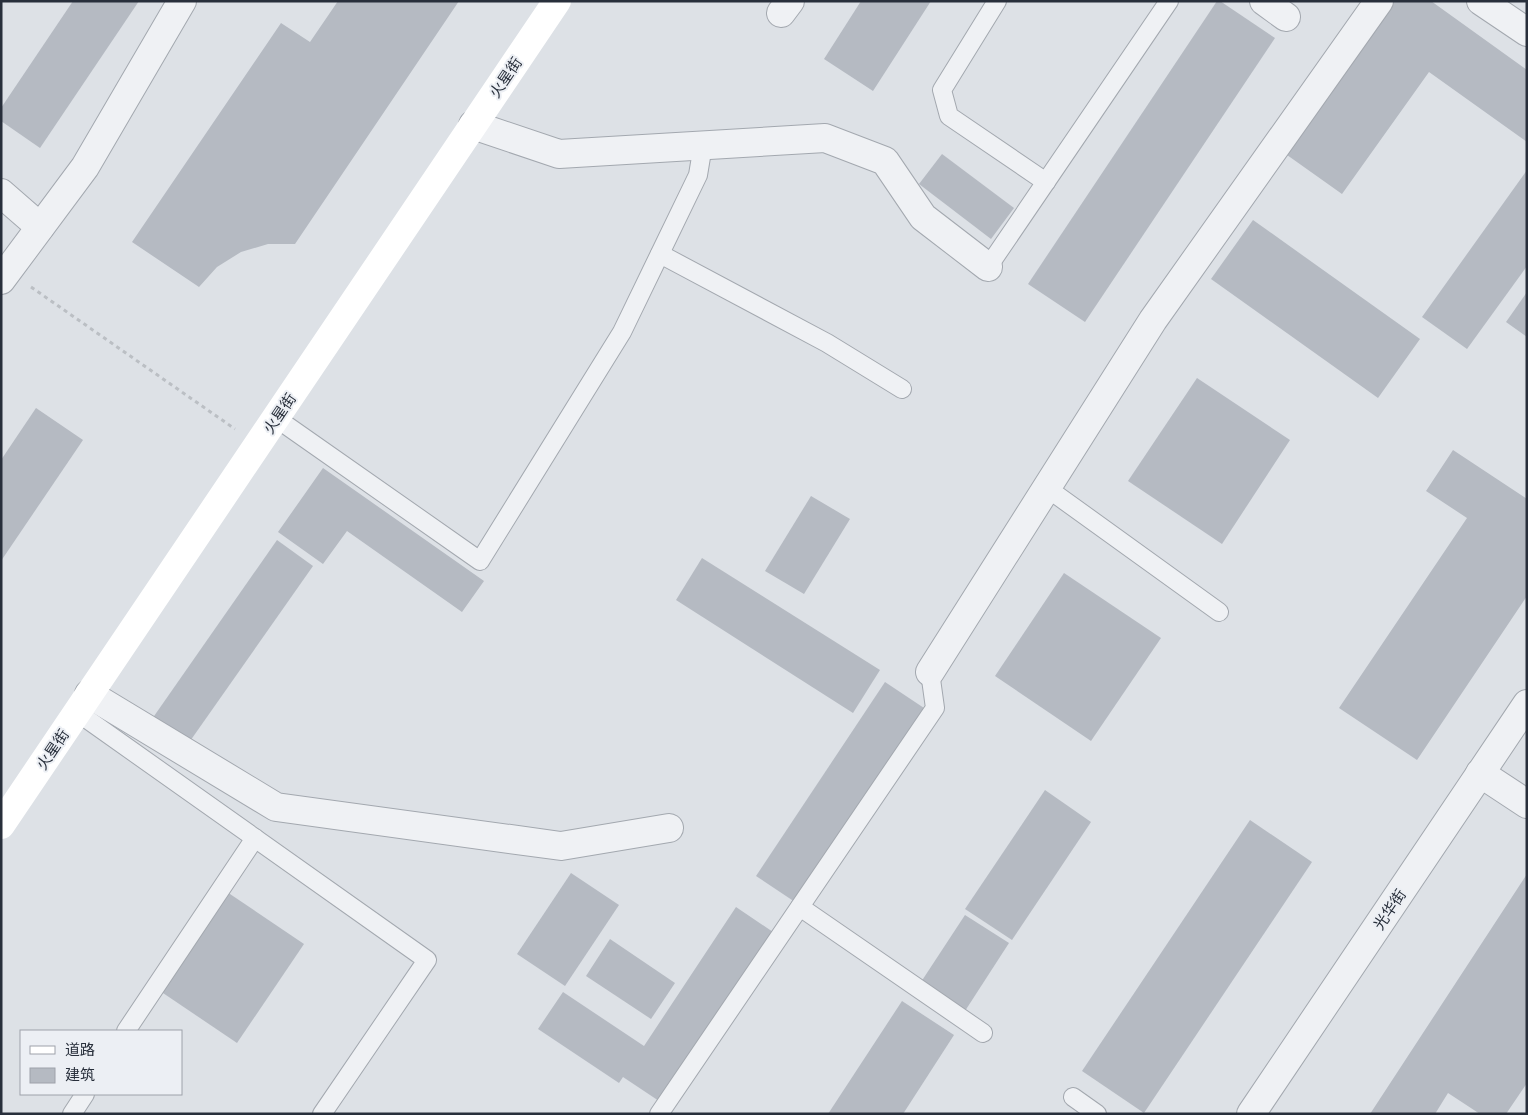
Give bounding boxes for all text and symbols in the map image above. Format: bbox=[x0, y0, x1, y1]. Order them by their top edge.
street label: 火星街 bbox=[485, 53, 525, 101]
street label: 火星街 bbox=[259, 389, 299, 437]
street label: 火星街 bbox=[32, 725, 72, 773]
street label: 光华街 bbox=[1369, 885, 1409, 933]
legend bbox=[20, 1030, 182, 1095]
text: 道路 bbox=[65, 1040, 95, 1058]
text: 建筑 bbox=[65, 1065, 95, 1083]

